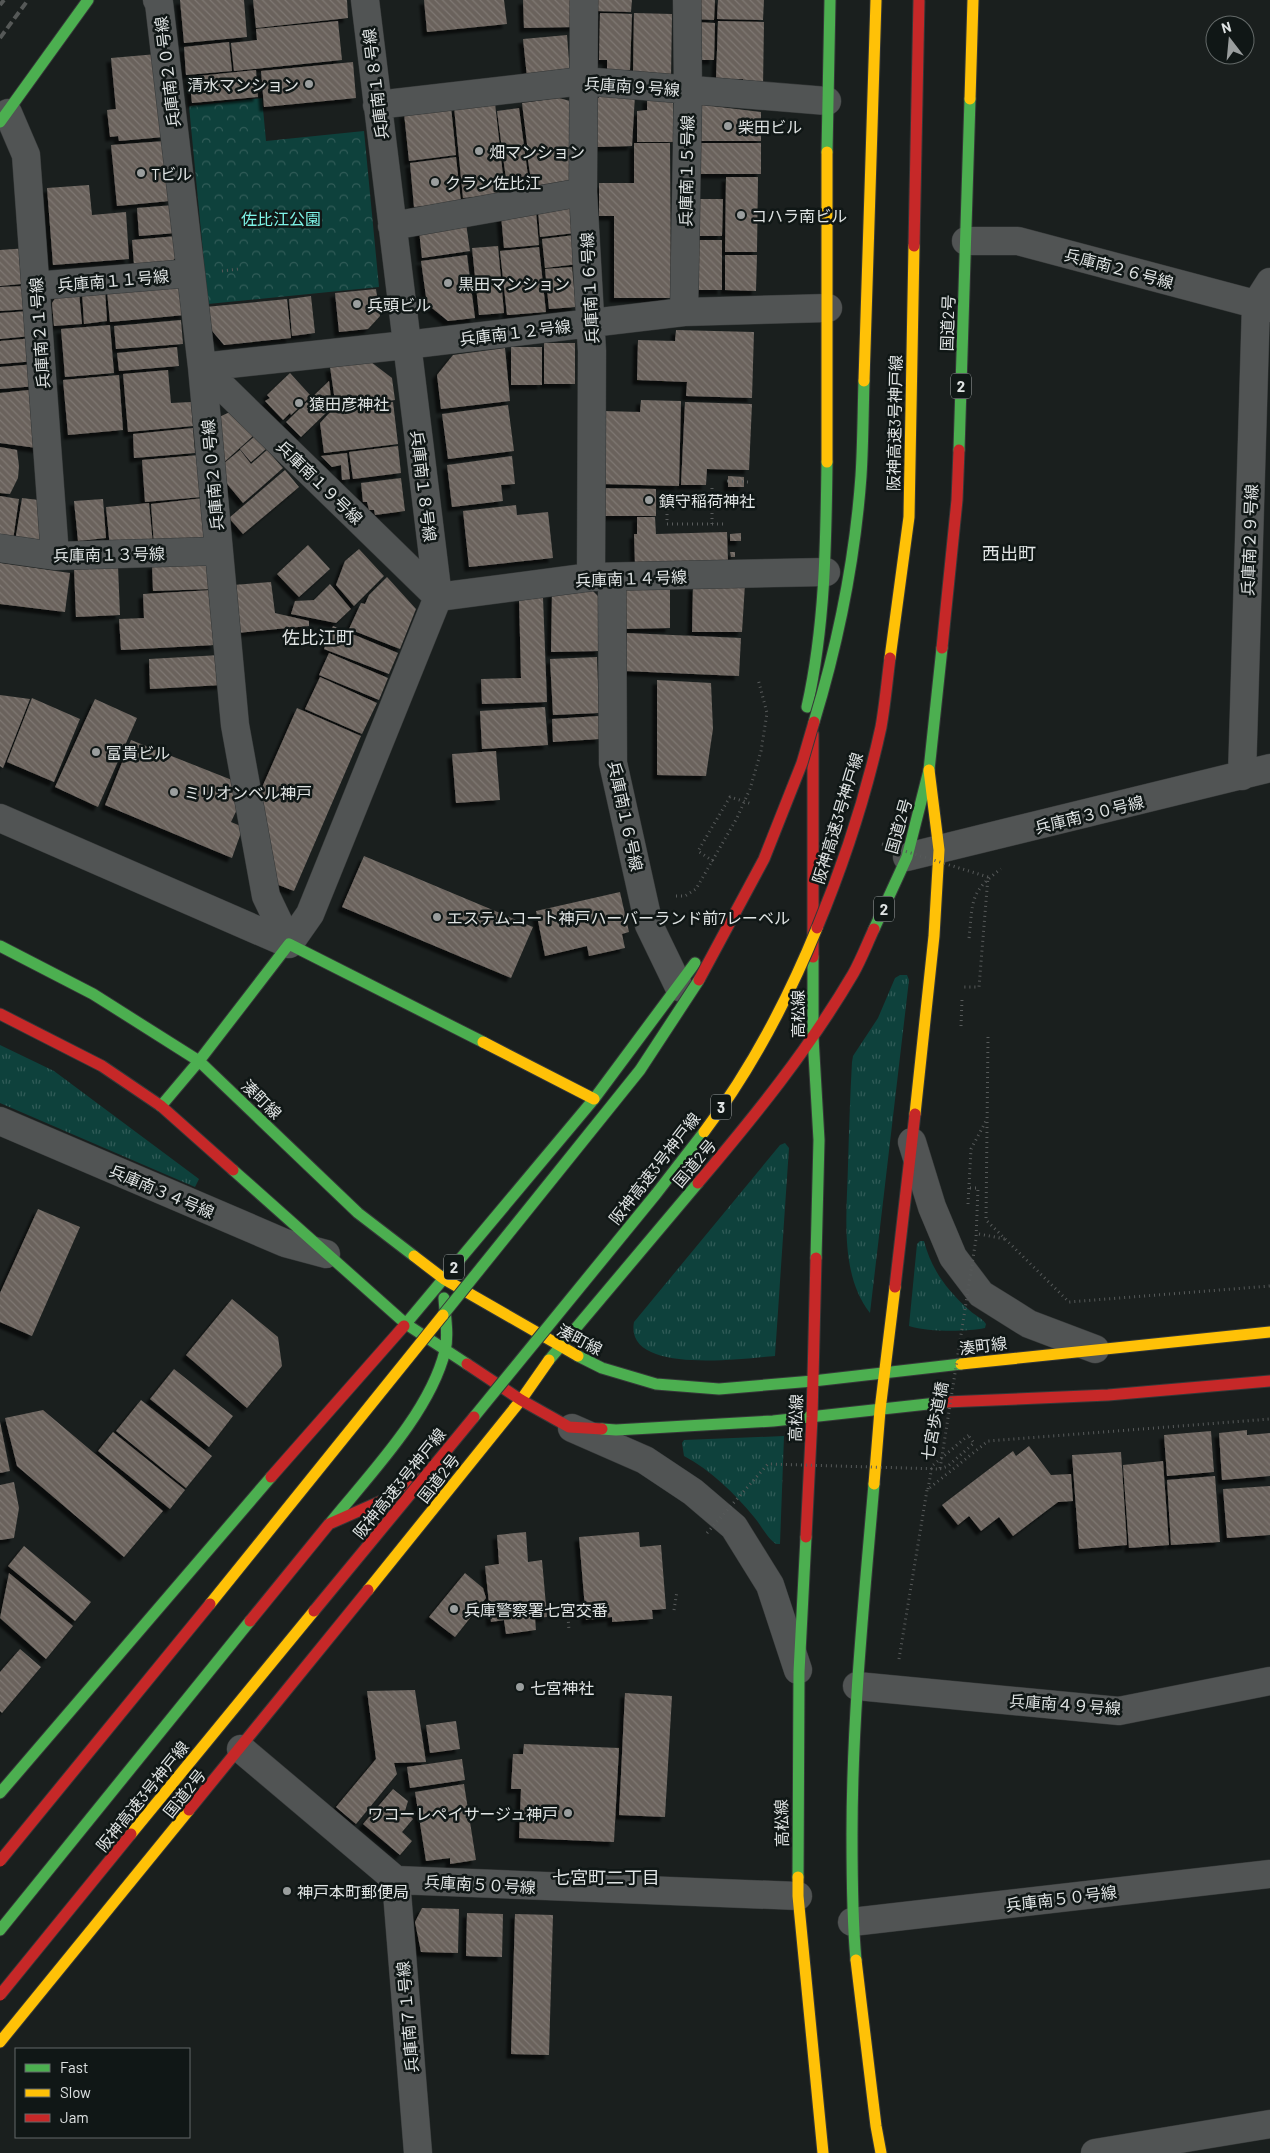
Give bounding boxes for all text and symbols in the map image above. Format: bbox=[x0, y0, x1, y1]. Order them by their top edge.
street label: 兵庫南２０号線 bbox=[151, 15, 183, 129]
north arrow bbox=[1205, 15, 1255, 65]
text: N bbox=[1219, 18, 1233, 36]
street label: 兵庫南１８号線 bbox=[359, 27, 391, 141]
street label: 兵庫南９号線 bbox=[583, 73, 681, 99]
place label: 清水マンション bbox=[187, 75, 299, 94]
marker: 清水マンション bbox=[303, 78, 315, 90]
street label: 兵庫南１５号線 bbox=[676, 115, 696, 227]
place label: 柴田ビル bbox=[738, 117, 802, 136]
marker: 柴田ビル bbox=[722, 120, 734, 132]
place label: 畑マンション bbox=[489, 142, 585, 161]
marker: 畑マンション bbox=[473, 145, 485, 157]
place label: Tビル bbox=[151, 164, 192, 183]
marker: Tビル bbox=[135, 167, 147, 179]
place label: クラン佐比江 bbox=[445, 173, 541, 192]
marker: クラン佐比江 bbox=[429, 176, 441, 188]
place label: コハラ南ビル bbox=[751, 206, 847, 225]
park label: 佐比江公園 bbox=[241, 209, 321, 228]
marker: コハラ南ビル bbox=[735, 209, 747, 221]
street label: 兵庫南１６号線 bbox=[577, 232, 601, 344]
street label: 兵庫南２６号線 bbox=[1062, 244, 1176, 292]
street label: 兵庫南１１号線 bbox=[56, 266, 170, 294]
place label: 黒田マンション bbox=[458, 274, 570, 293]
street label: 兵庫南２１号線 bbox=[26, 276, 52, 390]
marker: 黒田マンション bbox=[442, 277, 454, 289]
street label: 国道2号 bbox=[937, 294, 957, 352]
place label: 兵頭ビル bbox=[367, 295, 431, 314]
marker: 兵頭ビル bbox=[351, 298, 363, 310]
street label: 兵庫南１２号線 bbox=[458, 316, 572, 348]
street label: 阪神高速3号神戸線 bbox=[883, 355, 905, 491]
road number: 2 bbox=[951, 374, 971, 398]
place label: 猿田彦神社 bbox=[309, 394, 389, 413]
marker: 猿田彦神社 bbox=[293, 397, 305, 409]
street label: 兵庫南２０号線 bbox=[198, 418, 226, 532]
street label: 兵庫南１８号線 bbox=[408, 429, 440, 543]
street label: 兵庫南１９号線 bbox=[273, 436, 367, 528]
street label: 兵庫南２９号線 bbox=[1238, 484, 1260, 596]
place label: 鎮守稲荷神社 bbox=[659, 491, 755, 510]
marker: 鎮守稲荷神社 bbox=[643, 494, 655, 506]
district label: 西出町 bbox=[982, 542, 1036, 564]
street label: 兵庫南１３号線 bbox=[53, 544, 165, 564]
street label: 兵庫南１４号線 bbox=[575, 567, 687, 589]
district label: 佐比江町 bbox=[282, 626, 354, 648]
place label: 富貴ビル bbox=[106, 743, 170, 762]
marker: 富貴ビル bbox=[90, 746, 102, 758]
street label: 阪神高速3号神戸線 bbox=[808, 750, 866, 886]
street label: 兵庫南１６号線 bbox=[605, 759, 647, 873]
place label: ミリオンベル神戸 bbox=[184, 783, 312, 802]
marker: ミリオンベル神戸 bbox=[168, 786, 180, 798]
street label: 兵庫南３０号線 bbox=[1032, 791, 1146, 837]
street label: 国道2号 bbox=[881, 796, 915, 856]
road number: 2 bbox=[874, 896, 894, 922]
place label: エステムコート神戸ハーバーランド前7レーベル bbox=[447, 908, 790, 927]
marker: エステムコート神戸ハーバーランド前7レーベル bbox=[431, 911, 443, 923]
street label: 高松線 bbox=[788, 990, 807, 1038]
street label: 湊町線 bbox=[238, 1075, 286, 1123]
road number: 3 bbox=[711, 1094, 731, 1120]
street label: 阪神高速3号神戸線 bbox=[605, 1108, 703, 1228]
street label: 国道2号 bbox=[669, 1135, 719, 1191]
street label: 兵庫南３４号線 bbox=[107, 1160, 217, 1222]
road number: 2 bbox=[444, 1254, 464, 1280]
street label: 湊町線 bbox=[554, 1320, 606, 1358]
street label: 湊町線 bbox=[958, 1333, 1008, 1357]
street label: 七宮歩道橋 bbox=[917, 1380, 951, 1462]
street label: 高松線 bbox=[785, 1394, 805, 1442]
street label: 阪神高速3号神戸線 bbox=[349, 1424, 449, 1542]
street label: 国道2号 bbox=[413, 1450, 463, 1506]
place label: 兵庫警察署七宮交番 bbox=[464, 1600, 608, 1619]
marker: 兵庫警察署七宮交番 bbox=[448, 1603, 460, 1615]
place label: 七宮神社 bbox=[530, 1678, 594, 1697]
marker: 七宮神社 bbox=[514, 1681, 526, 1693]
street label: 兵庫南４９号線 bbox=[1008, 1691, 1122, 1717]
street label: 阪神高速3号神戸線 bbox=[92, 1737, 192, 1855]
street label: 国道2号 bbox=[159, 1765, 209, 1821]
street label: 高松線 bbox=[771, 1799, 791, 1847]
place label: ワコーレペイサージュ神戸 bbox=[367, 1804, 558, 1823]
marker: ワコーレペイサージュ神戸 bbox=[562, 1807, 574, 1819]
district label: 七宮町二丁目 bbox=[552, 1866, 660, 1888]
street label: 兵庫南５０号線 bbox=[424, 1872, 536, 1896]
place label: 神戸本町郵便局 bbox=[297, 1882, 409, 1901]
street label: 兵庫南５０号線 bbox=[1004, 1882, 1118, 1914]
marker: 神戸本町郵便局 bbox=[281, 1885, 293, 1897]
street label: 兵庫南７１号線 bbox=[393, 1960, 421, 2074]
legend bbox=[15, 2048, 190, 2138]
text: Fast bbox=[60, 2058, 88, 2076]
text: Slow bbox=[60, 2083, 91, 2101]
text: Jam bbox=[60, 2108, 89, 2126]

